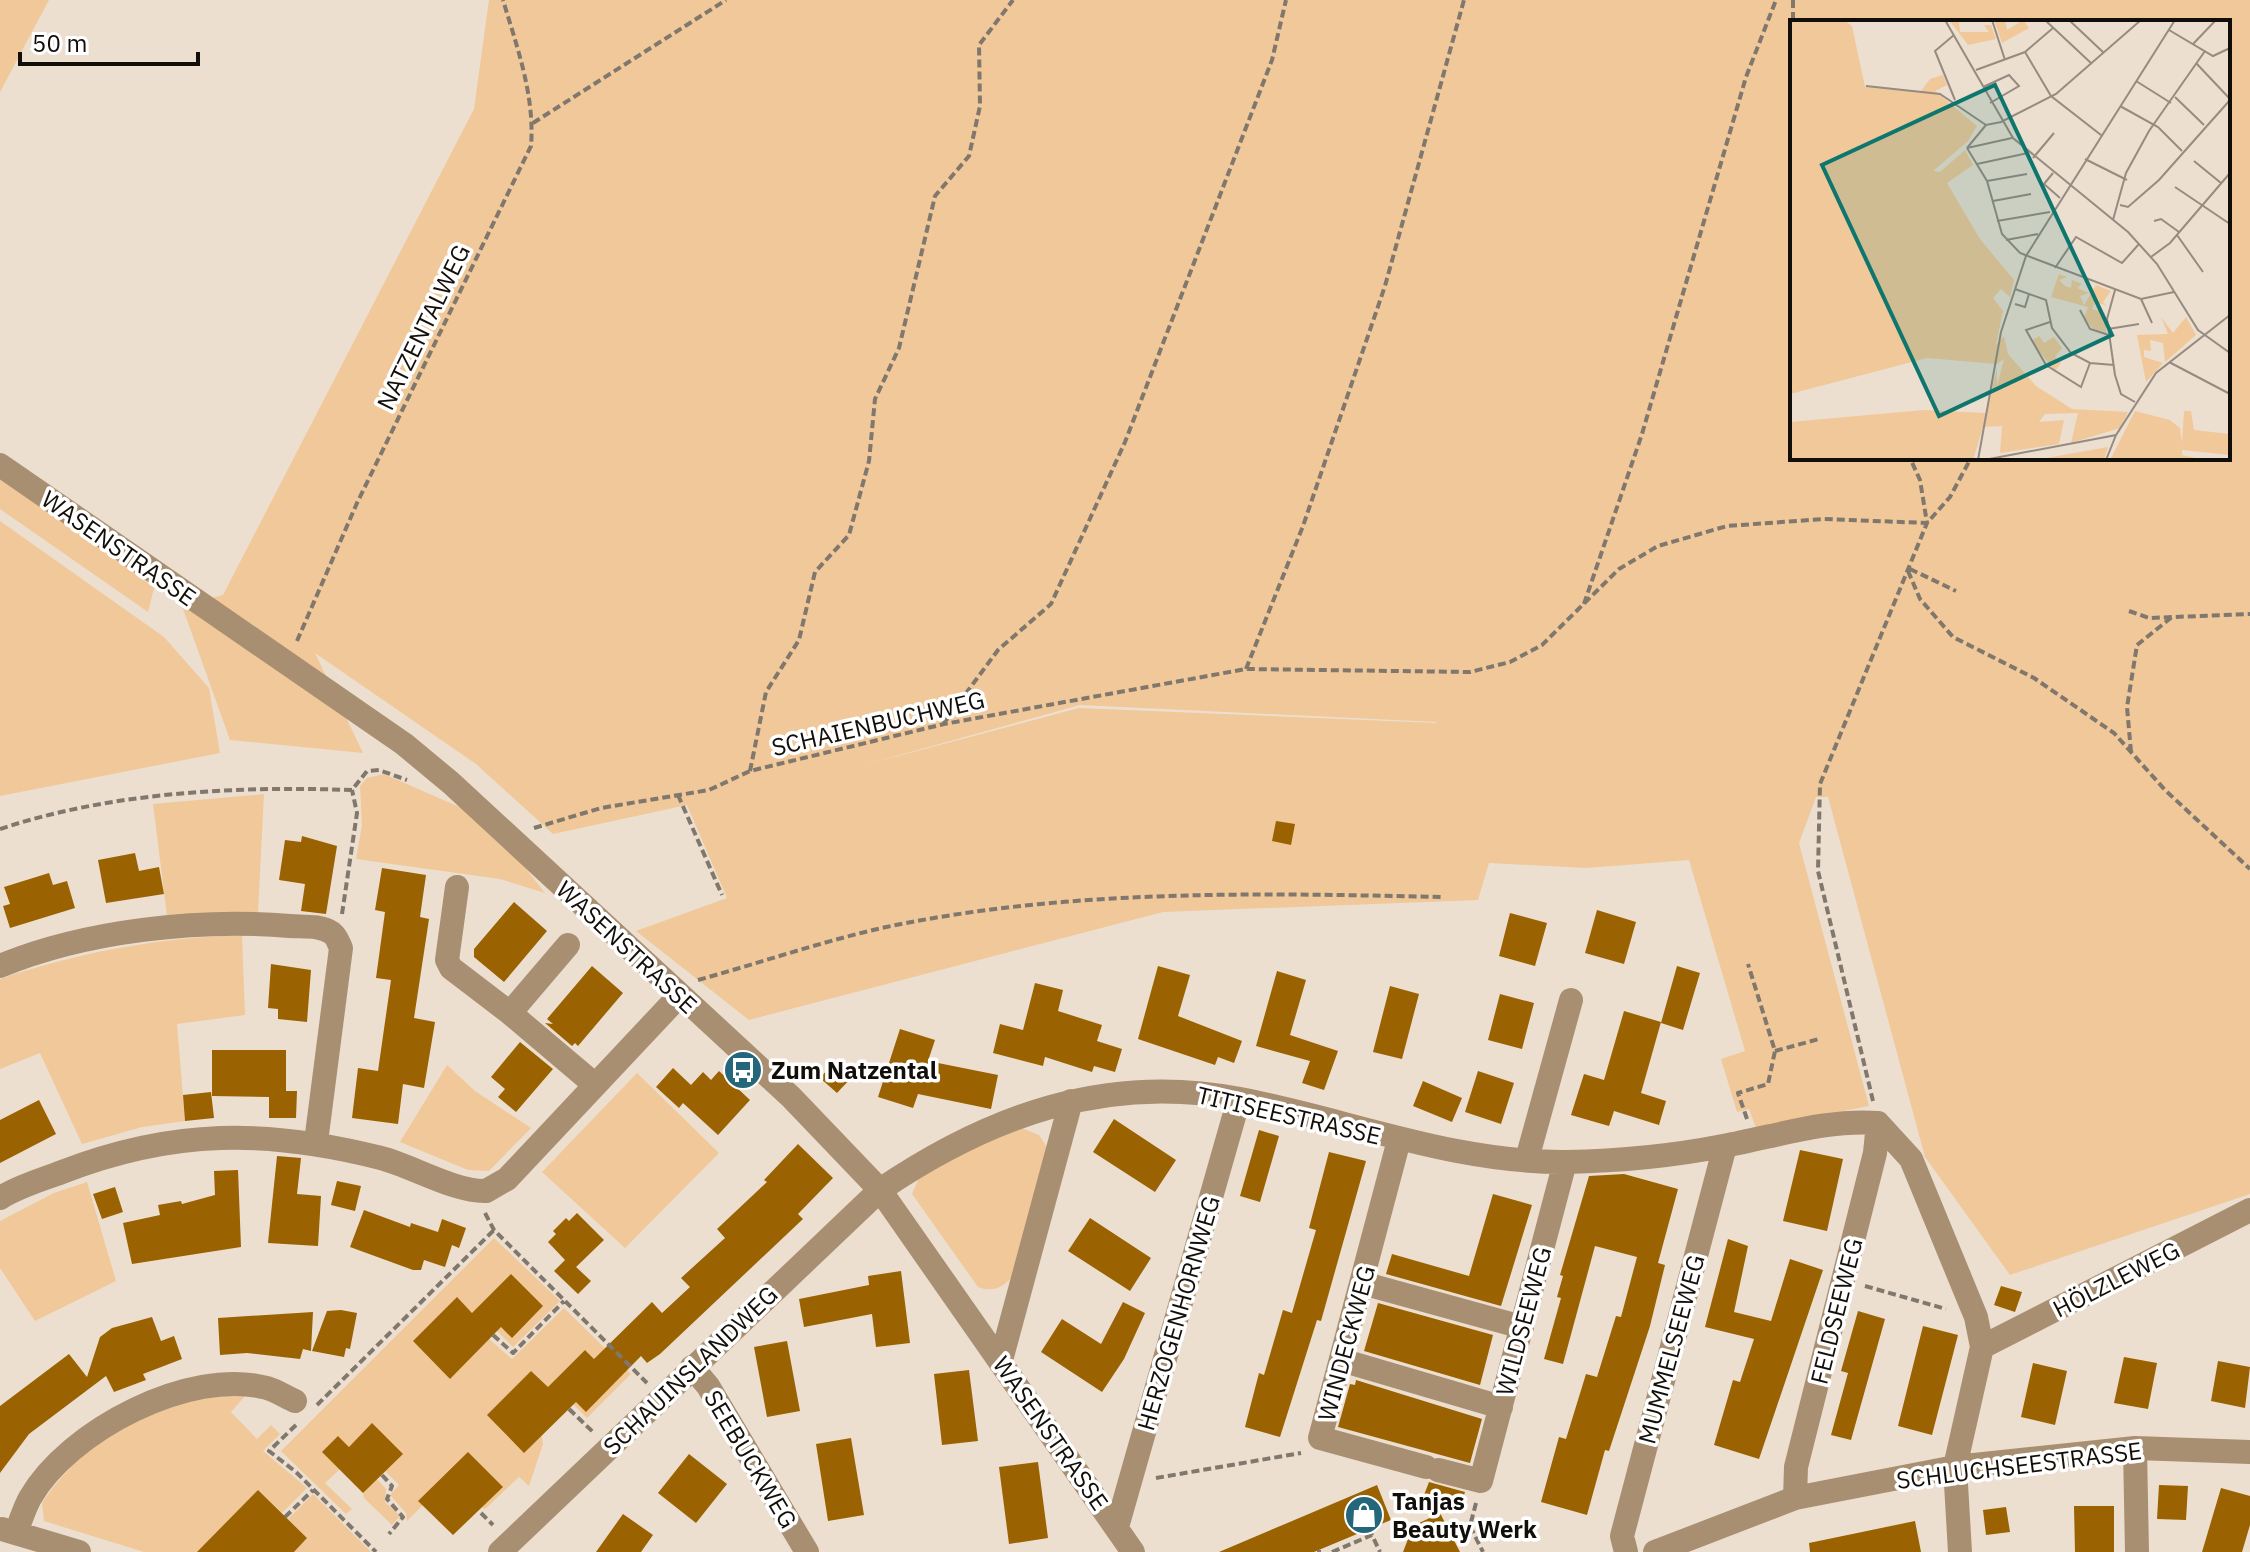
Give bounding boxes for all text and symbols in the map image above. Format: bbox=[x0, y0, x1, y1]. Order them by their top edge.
scale bar bbox=[20, 16, 198, 66]
inset map bbox=[1790, 20, 2230, 460]
text: 50 m bbox=[32, 27, 87, 59]
street label: NATZENTALWEG bbox=[369, 239, 477, 415]
street label: WASENSTRASSE bbox=[36, 483, 202, 613]
street label: SCHAIENBUCHWEG bbox=[768, 683, 988, 763]
street label: WASENSTRASSE bbox=[550, 873, 704, 1021]
bus stop icon: Zum Natzental bbox=[722, 1049, 764, 1091]
place label: Zum Natzental bbox=[771, 1054, 937, 1086]
street label: TITISEESTRASSE bbox=[1194, 1078, 1384, 1152]
street label: HERZOGENHORNWEG bbox=[1129, 1192, 1227, 1434]
street label: HÖLZLEWEG bbox=[2047, 1233, 2185, 1325]
street label: FELDSEEWEG bbox=[1802, 1235, 1870, 1387]
street label: WILDSEEWEG bbox=[1488, 1243, 1558, 1399]
street label: MUMMELSEEWEG bbox=[1630, 1251, 1712, 1447]
street label: WINDECKWEG bbox=[1310, 1262, 1382, 1424]
street label: SCHAUINSLANDWEG bbox=[596, 1278, 784, 1462]
street label: WASENSTRASSE bbox=[986, 1350, 1116, 1516]
street label: SEEBUCKWEG bbox=[697, 1384, 805, 1534]
street label: SCHLUCHSEESTRASSE bbox=[1894, 1434, 2144, 1496]
place label: Tanjas Beauty Werk bbox=[1392, 1485, 1537, 1545]
shop icon: Tanjas Beauty Werk bbox=[1343, 1494, 1385, 1536]

